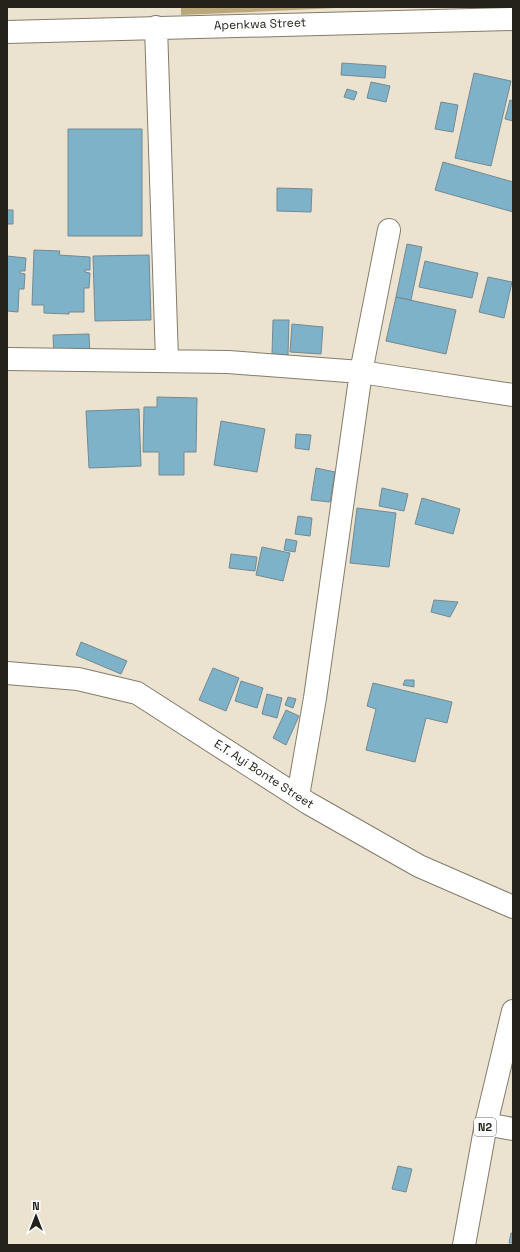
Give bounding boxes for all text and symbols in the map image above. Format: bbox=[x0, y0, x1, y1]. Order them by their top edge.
street label: Apenkwa Street bbox=[214, 14, 306, 34]
street label: E.T. Ayi Bonte Street bbox=[211, 736, 317, 812]
road number: N2 bbox=[474, 1118, 496, 1136]
north arrow bbox=[16, 1196, 56, 1236]
text: N bbox=[32, 1199, 40, 1213]

